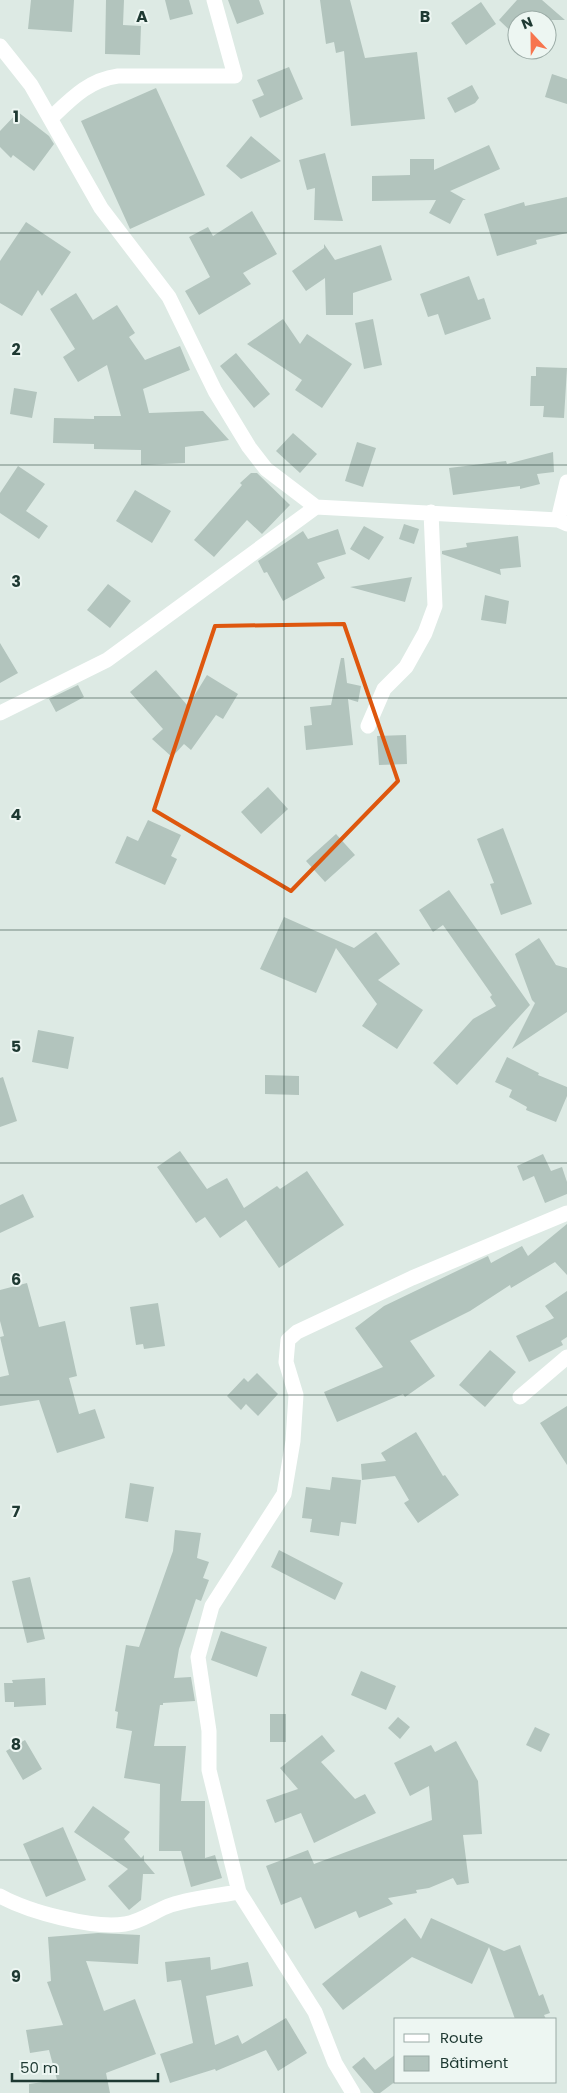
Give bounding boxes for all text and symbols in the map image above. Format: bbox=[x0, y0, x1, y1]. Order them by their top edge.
text: A bbox=[136, 5, 148, 28]
text: B bbox=[420, 5, 430, 28]
north arrow bbox=[507, 10, 557, 60]
text: N bbox=[519, 12, 536, 34]
text: 1 bbox=[13, 105, 19, 128]
text: 2 bbox=[11, 338, 21, 361]
text: 3 bbox=[11, 570, 21, 593]
text: 4 bbox=[11, 803, 22, 826]
text: 5 bbox=[11, 1035, 21, 1058]
text: 6 bbox=[11, 1268, 21, 1291]
text: 7 bbox=[12, 1500, 21, 1523]
text: 8 bbox=[11, 1733, 21, 1756]
text: 9 bbox=[11, 1965, 21, 1988]
legend bbox=[394, 2018, 557, 2083]
text: Route bbox=[440, 2027, 483, 2048]
scale bar bbox=[12, 2050, 159, 2082]
text: Bâtiment bbox=[440, 2052, 508, 2073]
text: 50 m bbox=[20, 2057, 58, 2078]

